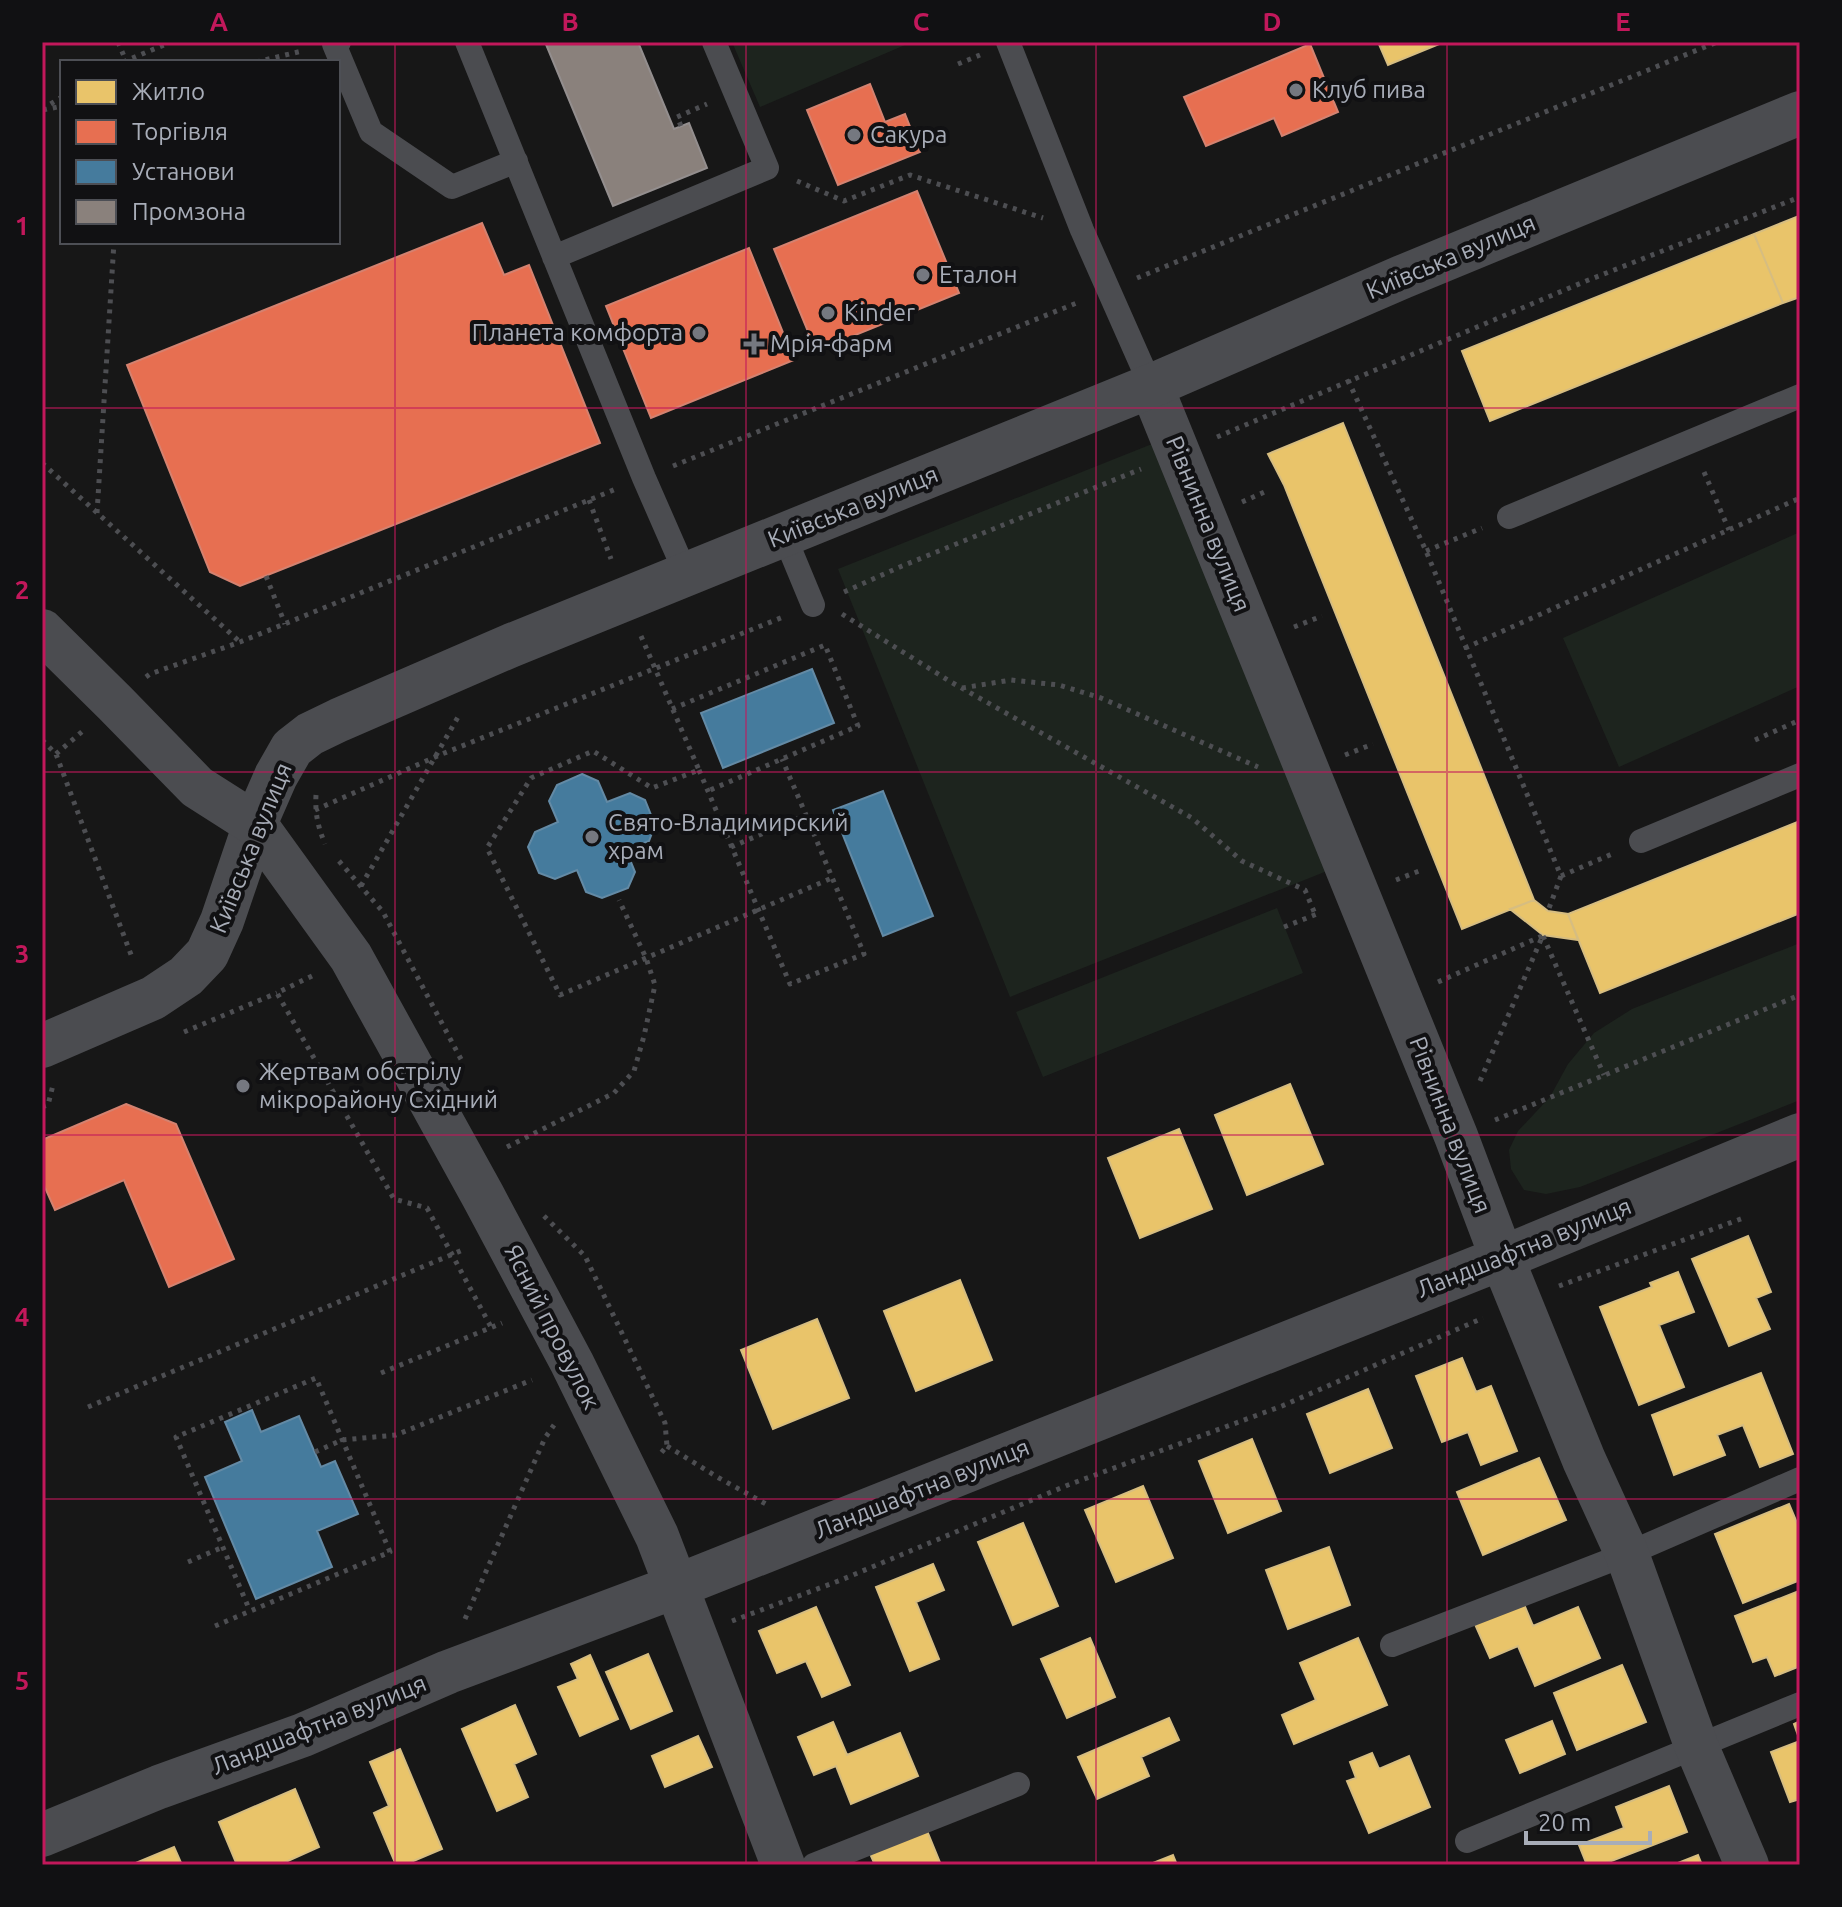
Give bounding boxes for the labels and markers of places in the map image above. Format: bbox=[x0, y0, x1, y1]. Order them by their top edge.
place label: Клуб пива bbox=[1312, 76, 1426, 103]
marker: Клуб пива bbox=[1287, 81, 1305, 99]
place label: Сакура bbox=[870, 121, 947, 148]
marker: Сакура bbox=[845, 126, 863, 144]
place label: Еталон bbox=[939, 261, 1018, 288]
marker: Еталон bbox=[914, 266, 932, 284]
place label: Kinder bbox=[844, 299, 915, 326]
marker: Kinder bbox=[819, 304, 837, 322]
place label: Планета комфорта bbox=[472, 319, 683, 346]
marker: Планета комфорта bbox=[690, 324, 708, 342]
place label: Мрія-фарм bbox=[770, 330, 893, 357]
marker: Мрія-фарм bbox=[745, 335, 763, 353]
place label: Свято-Владимирский храм bbox=[608, 809, 848, 864]
marker: Свято-Владимирский храм bbox=[583, 828, 601, 846]
place label: Жертвам обстрілу мікрорайону Східний bbox=[259, 1058, 498, 1113]
marker: Жертвам обстрілу мікрорайону Східний bbox=[234, 1077, 252, 1095]

